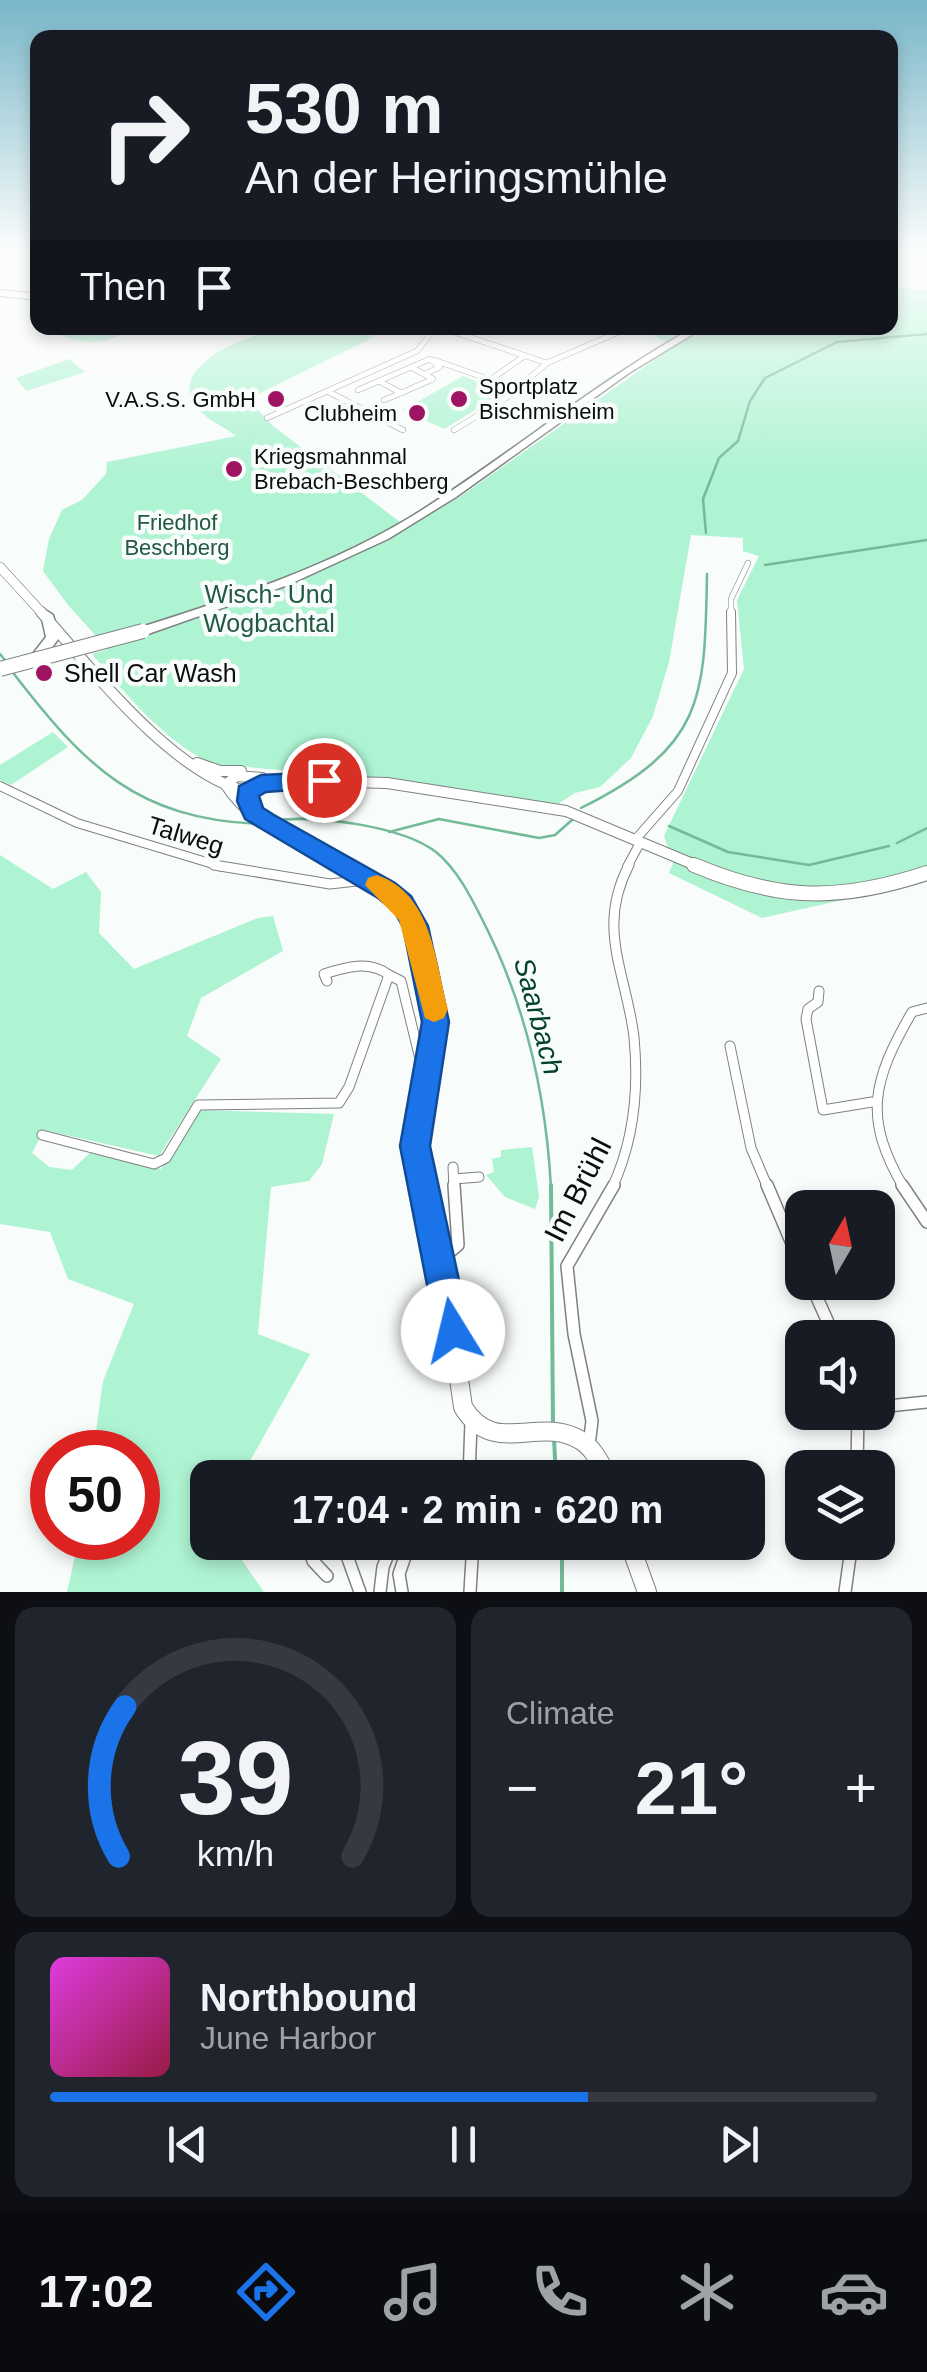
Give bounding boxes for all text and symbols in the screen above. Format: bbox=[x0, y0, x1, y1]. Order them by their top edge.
icon: right bbox=[80, 70, 210, 200]
text: 530 m bbox=[245, 70, 443, 148]
text: An der Heringsmühle bbox=[245, 152, 668, 203]
icon: arrive bbox=[187, 260, 242, 315]
text: Then bbox=[80, 266, 167, 308]
place label: Sportplatz Bischmisheim bbox=[479, 374, 615, 424]
place label: V.A.S.S. GmbH bbox=[105, 387, 256, 412]
marker: V.A.S.S. GmbH bbox=[265, 388, 287, 410]
marker: Sportplatz Bischmisheim bbox=[448, 388, 470, 410]
place label: Clubheim bbox=[304, 401, 397, 426]
marker: Clubheim bbox=[406, 402, 428, 424]
place label: Kriegsmahnmal Brebach-Beschberg bbox=[254, 444, 448, 494]
marker: Kriegsmahnmal Brebach-Beschberg bbox=[223, 458, 245, 480]
park label: Friedhof Beschberg bbox=[124, 510, 230, 560]
park label: Wisch- Und Wogbachtal bbox=[203, 580, 335, 637]
place label: Shell Car Wash bbox=[64, 659, 237, 687]
marker: Shell Car Wash bbox=[33, 662, 55, 684]
pin bbox=[282, 738, 367, 823]
icon: arrive bbox=[297, 753, 352, 808]
street label: Talweg bbox=[145, 810, 227, 860]
water label: Saarbach bbox=[508, 954, 569, 1078]
street label: Im Brühl bbox=[537, 1133, 618, 1247]
north arrow bbox=[785, 1190, 895, 1300]
map controls bbox=[785, 1190, 895, 1560]
position arrow bbox=[401, 1279, 505, 1383]
button: sound bbox=[785, 1320, 895, 1430]
speed limit sign: 50 bbox=[30, 1430, 160, 1560]
button: layers bbox=[785, 1450, 895, 1560]
text: 17:04 · 2 min · 620 m bbox=[292, 1489, 663, 1531]
text: Climate bbox=[506, 1695, 614, 1731]
text: 39 bbox=[178, 1720, 293, 1836]
text: 21° bbox=[635, 1746, 748, 1830]
text: − bbox=[506, 1757, 538, 1819]
text: + bbox=[845, 1757, 877, 1819]
text: km/h bbox=[197, 1834, 274, 1874]
text: Northbound bbox=[200, 1977, 417, 2019]
text: June Harbor bbox=[200, 2020, 376, 2056]
icon: previous bbox=[160, 2117, 215, 2172]
icon: pause bbox=[436, 2117, 491, 2172]
icon: next bbox=[712, 2117, 767, 2172]
icon: directions bbox=[231, 2257, 301, 2327]
icon: music bbox=[378, 2257, 448, 2327]
icon: phone bbox=[525, 2257, 595, 2327]
icon: climate bbox=[672, 2257, 742, 2327]
icon: car bbox=[819, 2257, 889, 2327]
text: 17:02 bbox=[38, 2266, 154, 2317]

